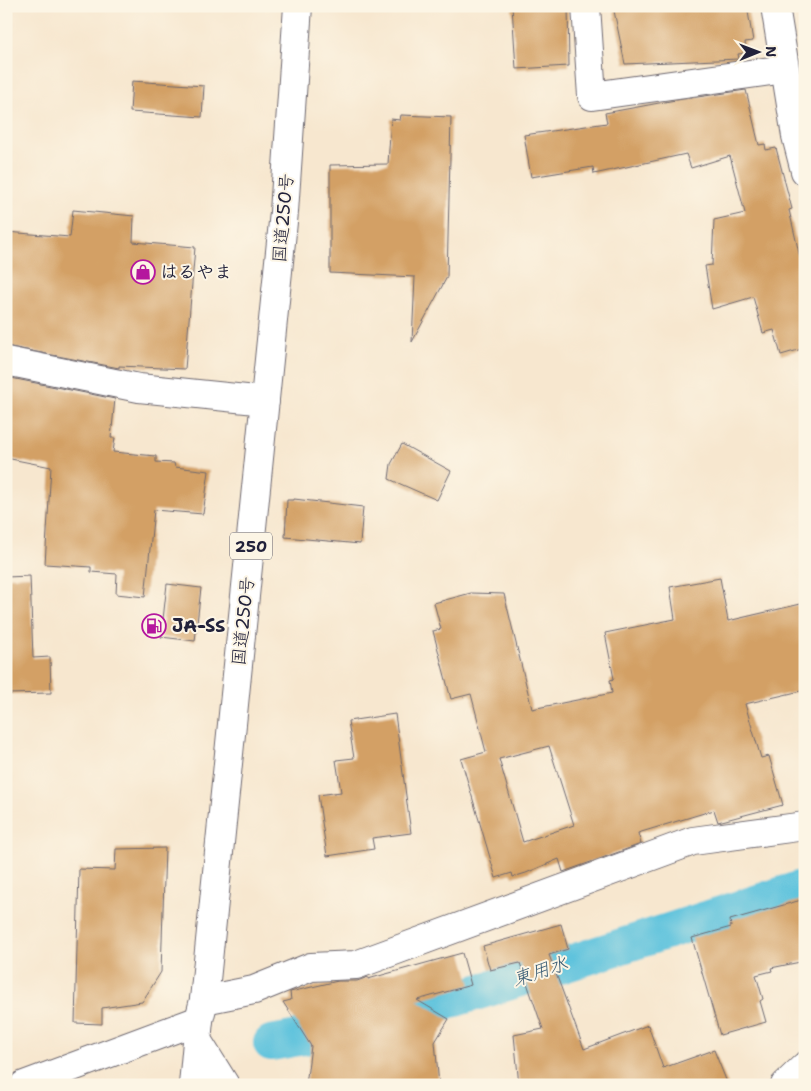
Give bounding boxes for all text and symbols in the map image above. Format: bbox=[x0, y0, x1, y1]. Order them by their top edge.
north arrow bbox=[734, 28, 784, 78]
text: N bbox=[762, 46, 780, 57]
street label: 国道250号 bbox=[267, 172, 299, 264]
shop icon: はるやま bbox=[130, 259, 156, 285]
place label: はるやま bbox=[160, 260, 232, 284]
road number: 250 bbox=[230, 532, 272, 560]
street label: 国道250号 bbox=[226, 575, 260, 667]
fuel station icon: JA-SS bbox=[141, 613, 167, 639]
place label: JA-SS bbox=[172, 614, 225, 638]
water label: 東用水 bbox=[509, 950, 571, 992]

